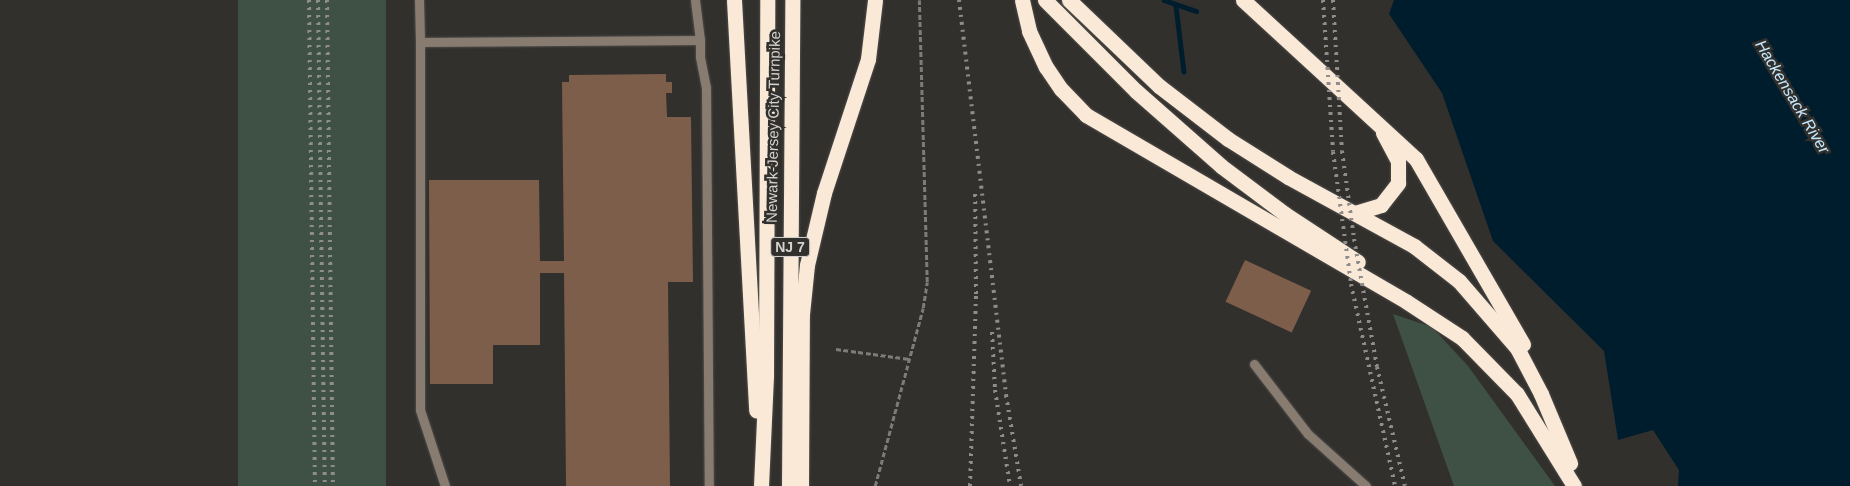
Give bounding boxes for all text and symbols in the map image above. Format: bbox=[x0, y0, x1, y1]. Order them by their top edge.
street label: Newark-Jersey City Turnpike bbox=[762, 31, 784, 223]
water label: Hackensack River bbox=[1751, 37, 1833, 157]
road number: NJ 7 bbox=[770, 236, 810, 258]

